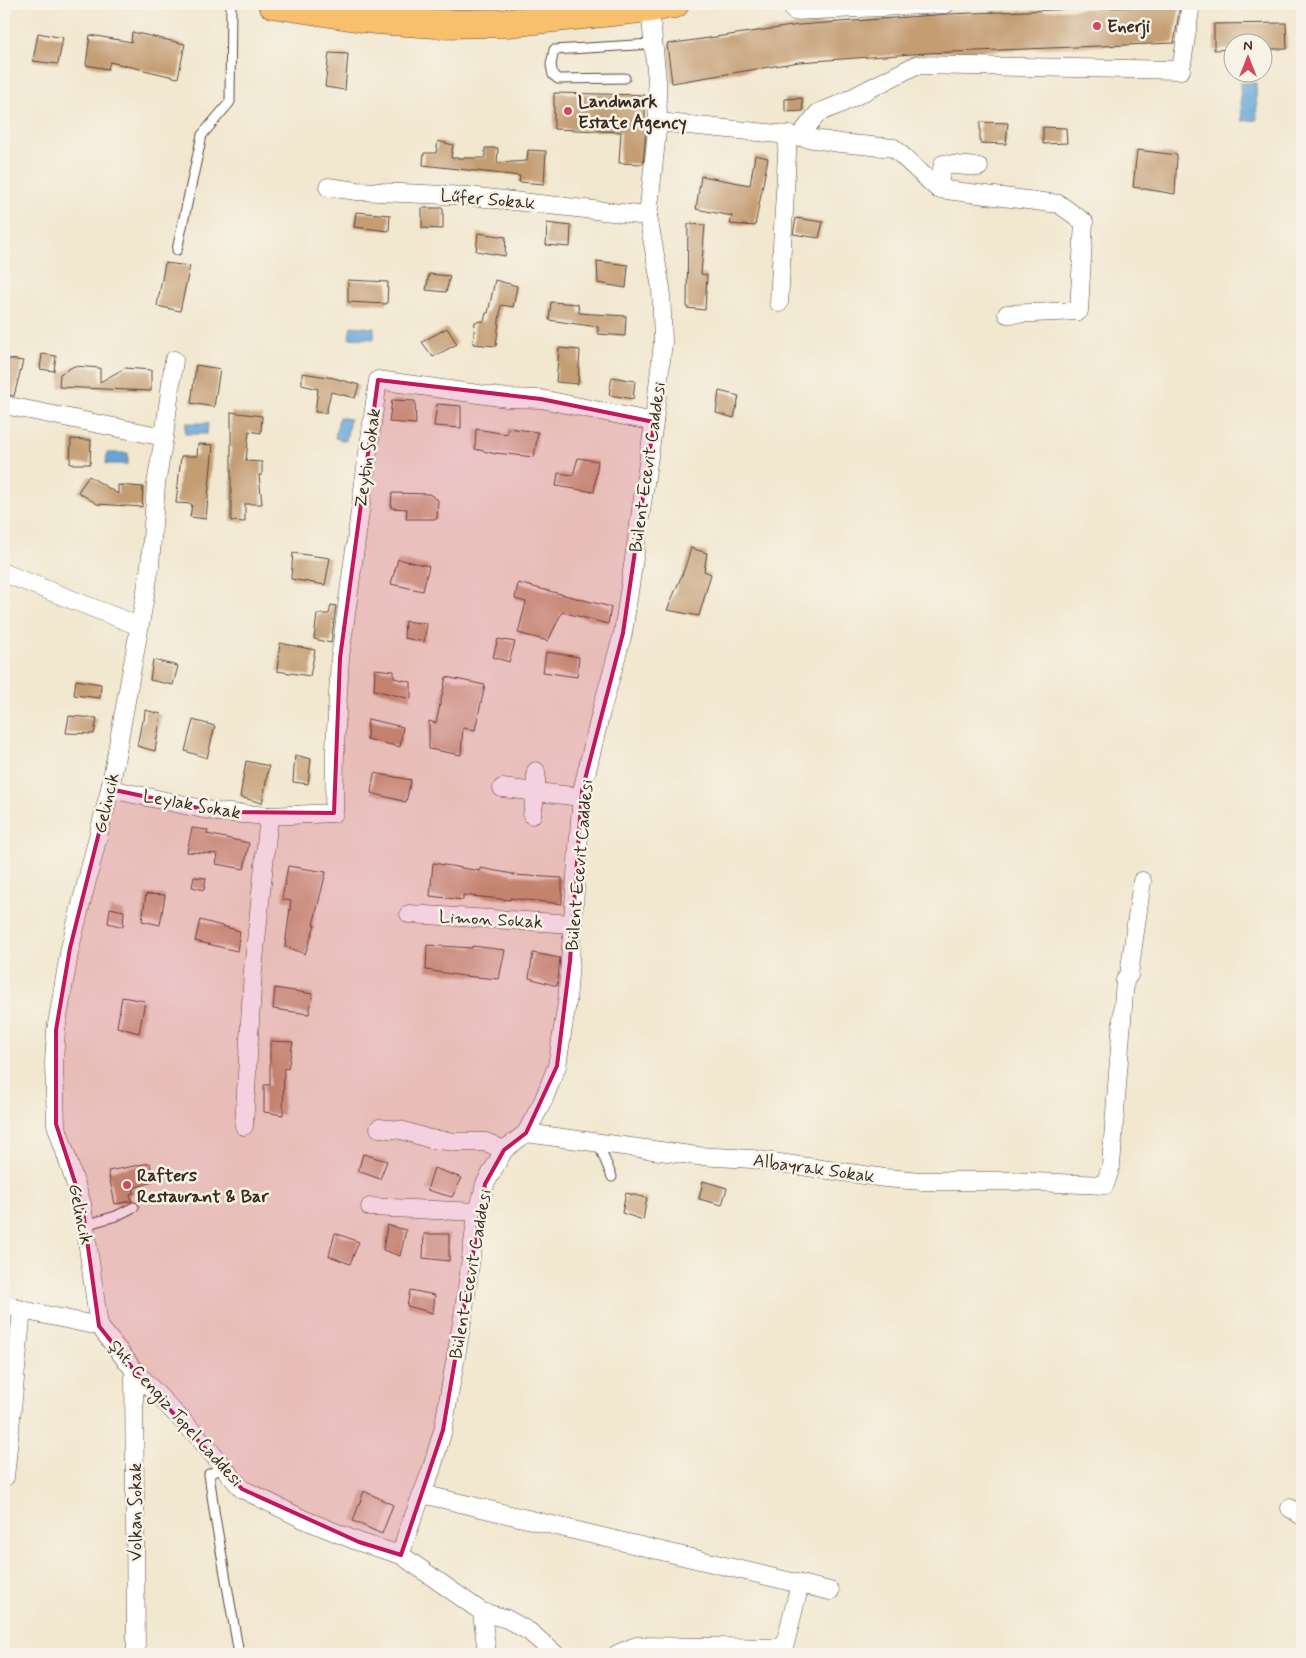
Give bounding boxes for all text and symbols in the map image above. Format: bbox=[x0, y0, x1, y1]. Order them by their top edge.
place label: Enerji bbox=[1107, 15, 1150, 39]
marker: Enerji bbox=[1091, 20, 1103, 32]
north arrow bbox=[1224, 32, 1274, 82]
text: N bbox=[1243, 37, 1253, 55]
place label: Landmark Estate Agency bbox=[578, 90, 687, 135]
marker: Landmark Estate Agency bbox=[562, 105, 574, 117]
street label: Lűfer Sokak bbox=[439, 184, 536, 216]
street label: Bülent Ecevit Caddesi bbox=[624, 380, 672, 554]
street label: Zeytin Sokak bbox=[349, 407, 387, 510]
street label: Gelincik bbox=[88, 770, 126, 836]
street label: Bülent Ecevit Caddesi bbox=[561, 778, 599, 952]
street label: Leylak Sokak bbox=[141, 785, 243, 825]
street label: Limon Sokak bbox=[438, 905, 544, 935]
street label: Albayrak Sokak bbox=[751, 1149, 876, 1189]
place label: Rafters Restaurant & Bar bbox=[137, 1164, 269, 1209]
marker: Rafters Restaurant & Bar bbox=[121, 1179, 133, 1191]
street label: Gelincik bbox=[62, 1182, 98, 1247]
street label: Bülent Ecevit Caddesi bbox=[444, 1187, 498, 1361]
street label: Şht. Cengiz Topel Caddesi bbox=[102, 1335, 248, 1493]
street label: Volkan Sokak bbox=[124, 1463, 148, 1561]

